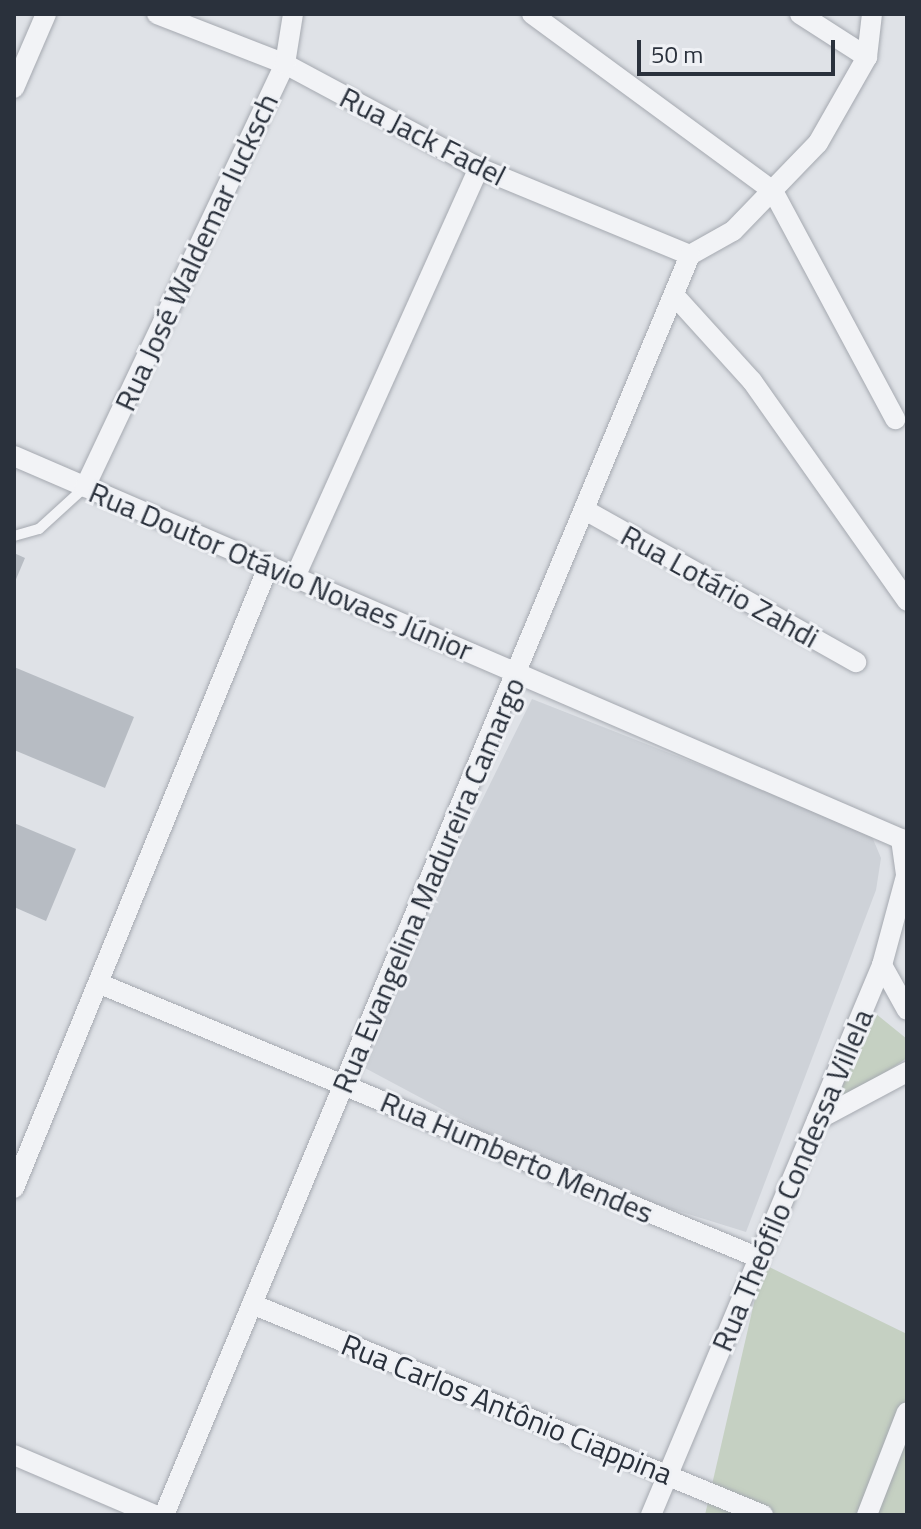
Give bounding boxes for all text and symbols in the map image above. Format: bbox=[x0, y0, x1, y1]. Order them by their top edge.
scale bar bbox=[641, 24, 839, 74]
text: 50 m bbox=[651, 36, 703, 72]
street label: Rua Jack Fadel bbox=[334, 79, 512, 193]
street label: Rua José Waldemar Iucksch bbox=[107, 88, 285, 416]
street label: Rua Doutor Otávio Novaes Júnior bbox=[84, 474, 478, 668]
street label: Rua Lotário Zahdi bbox=[615, 517, 825, 655]
street label: Rua Evangelina Madureira Camargo bbox=[324, 672, 532, 1098]
street label: Rua Theófilo Condessa Villela bbox=[703, 1003, 881, 1357]
street label: Rua Humberto Mendes bbox=[375, 1083, 659, 1231]
street label: Rua Carlos Antônio Ciappina bbox=[336, 1326, 678, 1492]

